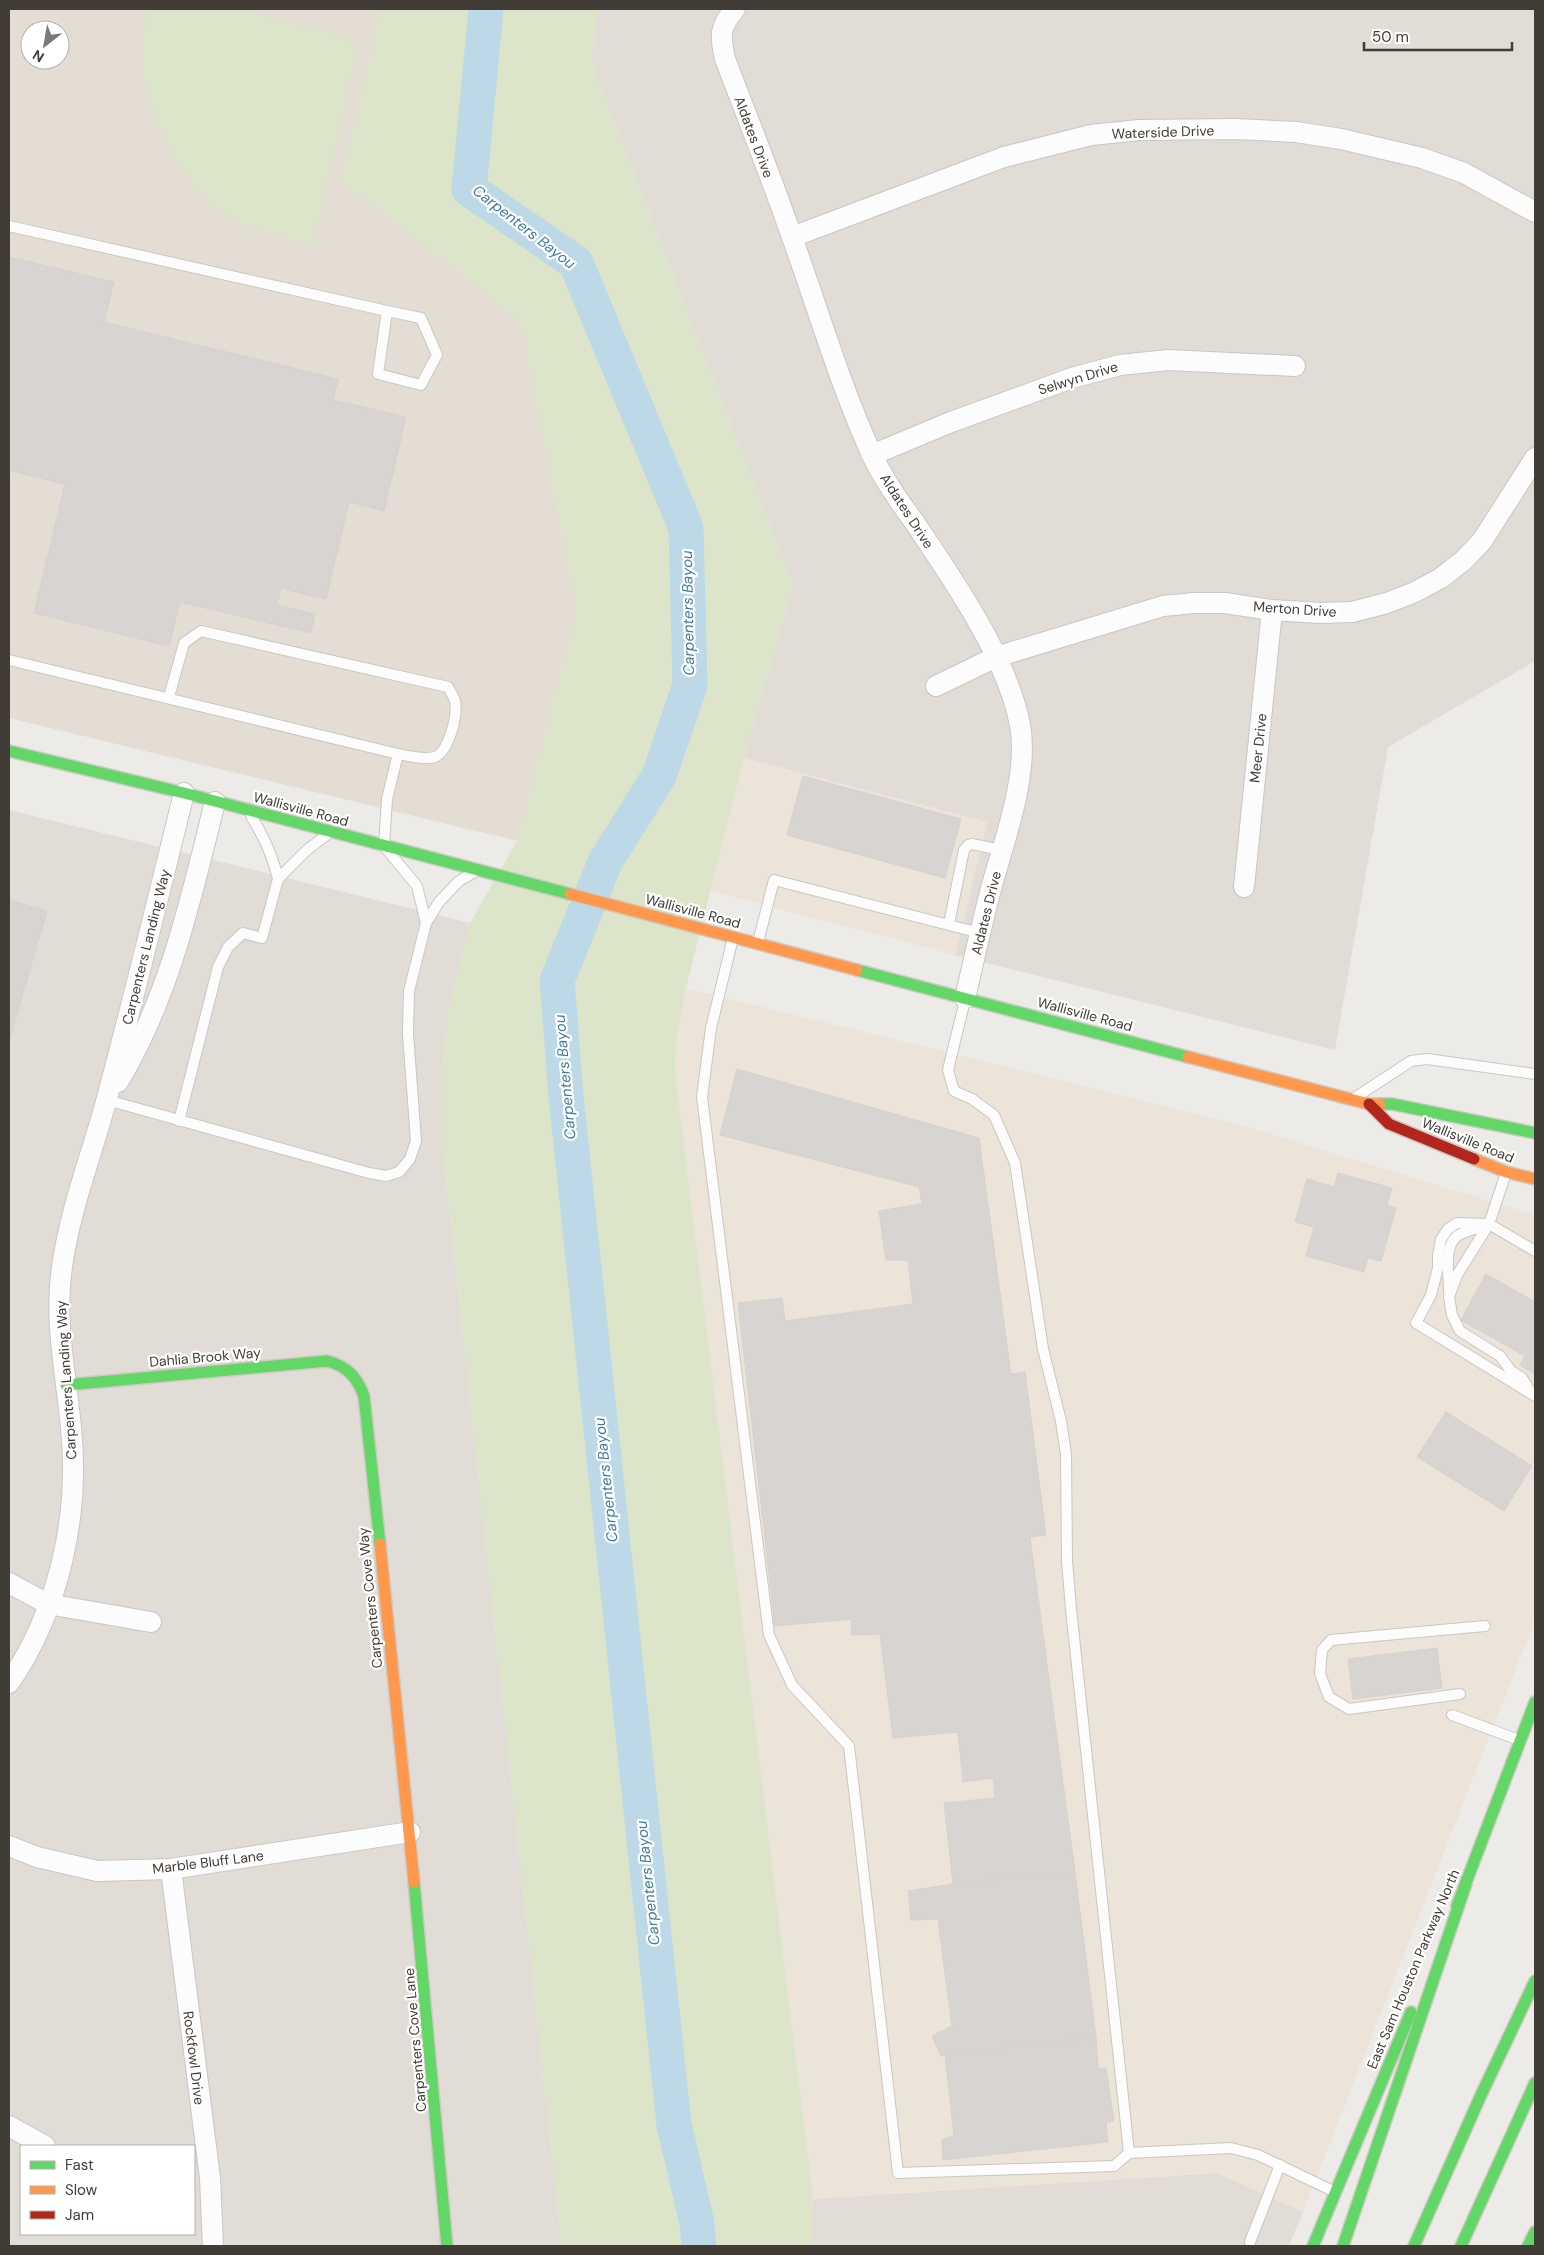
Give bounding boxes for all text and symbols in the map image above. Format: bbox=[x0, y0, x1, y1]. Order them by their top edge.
north arrow bbox=[20, 20, 70, 70]
scale bar bbox=[1364, 20, 1512, 52]
text: 50 m bbox=[1372, 27, 1409, 47]
text: N bbox=[29, 46, 47, 66]
street label: Aldates Drive bbox=[730, 94, 778, 180]
street label: Waterside Drive bbox=[1111, 121, 1215, 143]
water label: Carpenters Bayou bbox=[468, 181, 580, 274]
street label: Selwyn Drive bbox=[1036, 357, 1120, 399]
street label: Aldates Drive bbox=[876, 470, 938, 552]
water label: Carpenters Bayou bbox=[677, 550, 699, 676]
street label: Merton Drive bbox=[1253, 597, 1337, 621]
street label: Meer Drive bbox=[1245, 712, 1271, 784]
street label: Wallisville Road bbox=[251, 788, 351, 830]
street label: Carpenters Landing Way bbox=[118, 867, 174, 1027]
street label: Aldates Drive bbox=[967, 869, 1005, 957]
street label: Wallisville Road bbox=[643, 890, 743, 932]
street label: Wallisville Road bbox=[1035, 993, 1135, 1035]
water label: Carpenters Bayou bbox=[550, 1013, 580, 1140]
street label: Wallisville Road bbox=[1419, 1113, 1517, 1167]
street label: Carpenters Landing Way bbox=[51, 1300, 81, 1460]
street label: Dahlia Brook Way bbox=[148, 1343, 262, 1371]
water label: Carpenters Bayou bbox=[589, 1416, 622, 1543]
street label: Carpenters Cove Way bbox=[354, 1526, 386, 1669]
water label: Carpenters Bayou bbox=[631, 1819, 664, 1946]
street label: Marble Bluff Lane bbox=[151, 1846, 265, 1878]
street label: East Sam Houston Parkway North bbox=[1363, 1867, 1463, 2071]
street label: Carpenters Cove Lane bbox=[400, 1967, 430, 2113]
street label: Rockfowl Drive bbox=[179, 2010, 209, 2106]
legend bbox=[20, 2145, 195, 2235]
text: Fast bbox=[65, 2155, 94, 2175]
text: Slow bbox=[65, 2180, 98, 2200]
text: Jam bbox=[65, 2205, 94, 2225]

